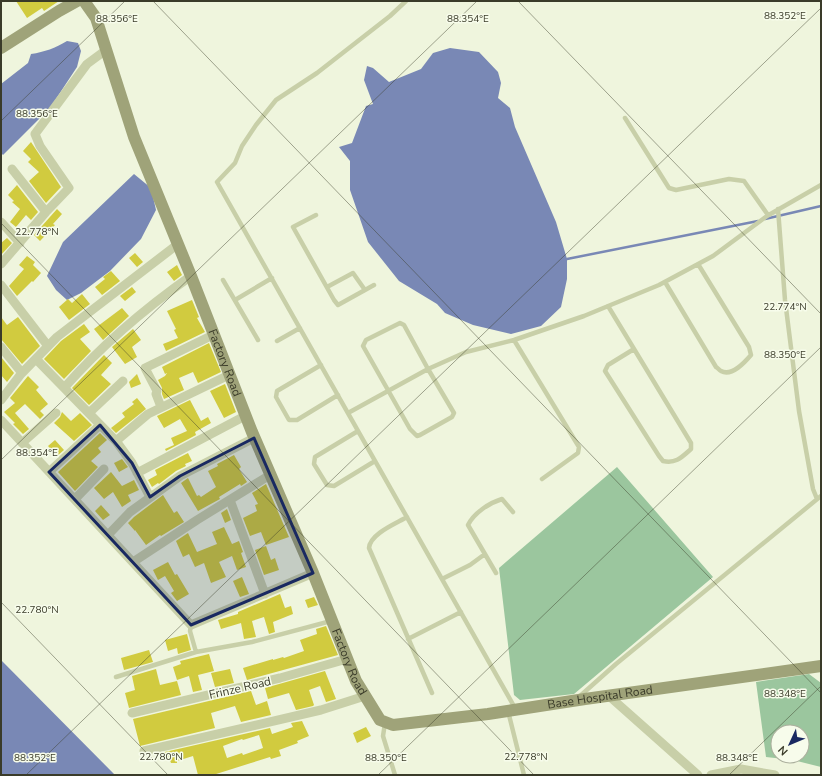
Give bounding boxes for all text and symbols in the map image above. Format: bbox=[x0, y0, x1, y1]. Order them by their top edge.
text: 88.352°E bbox=[764, 9, 806, 23]
text: 88.356°E bbox=[96, 12, 138, 26]
text: 88.354°E bbox=[447, 12, 489, 26]
text: 88.356°E bbox=[16, 107, 58, 121]
text: 22.778°N bbox=[15, 225, 59, 239]
text: 22.774°N bbox=[763, 300, 807, 314]
street label: Factory Road bbox=[205, 327, 245, 399]
text: 88.350°E bbox=[764, 348, 806, 362]
text: 88.354°E bbox=[16, 446, 58, 460]
text: 22.780°N bbox=[15, 603, 59, 617]
street label: Factory Road bbox=[328, 626, 371, 698]
street label: Frinze Road bbox=[207, 673, 273, 703]
street label: Base Hospital Road bbox=[546, 682, 654, 713]
text: 88.348°E bbox=[764, 687, 806, 701]
north arrow bbox=[770, 724, 810, 764]
text: N bbox=[775, 742, 791, 759]
text: 22.780°N bbox=[139, 750, 183, 764]
text: 22.778°N bbox=[504, 750, 548, 764]
text: 88.352°E bbox=[14, 751, 56, 765]
text: 88.350°E bbox=[365, 751, 407, 765]
text: 88.348°E bbox=[716, 751, 758, 765]

